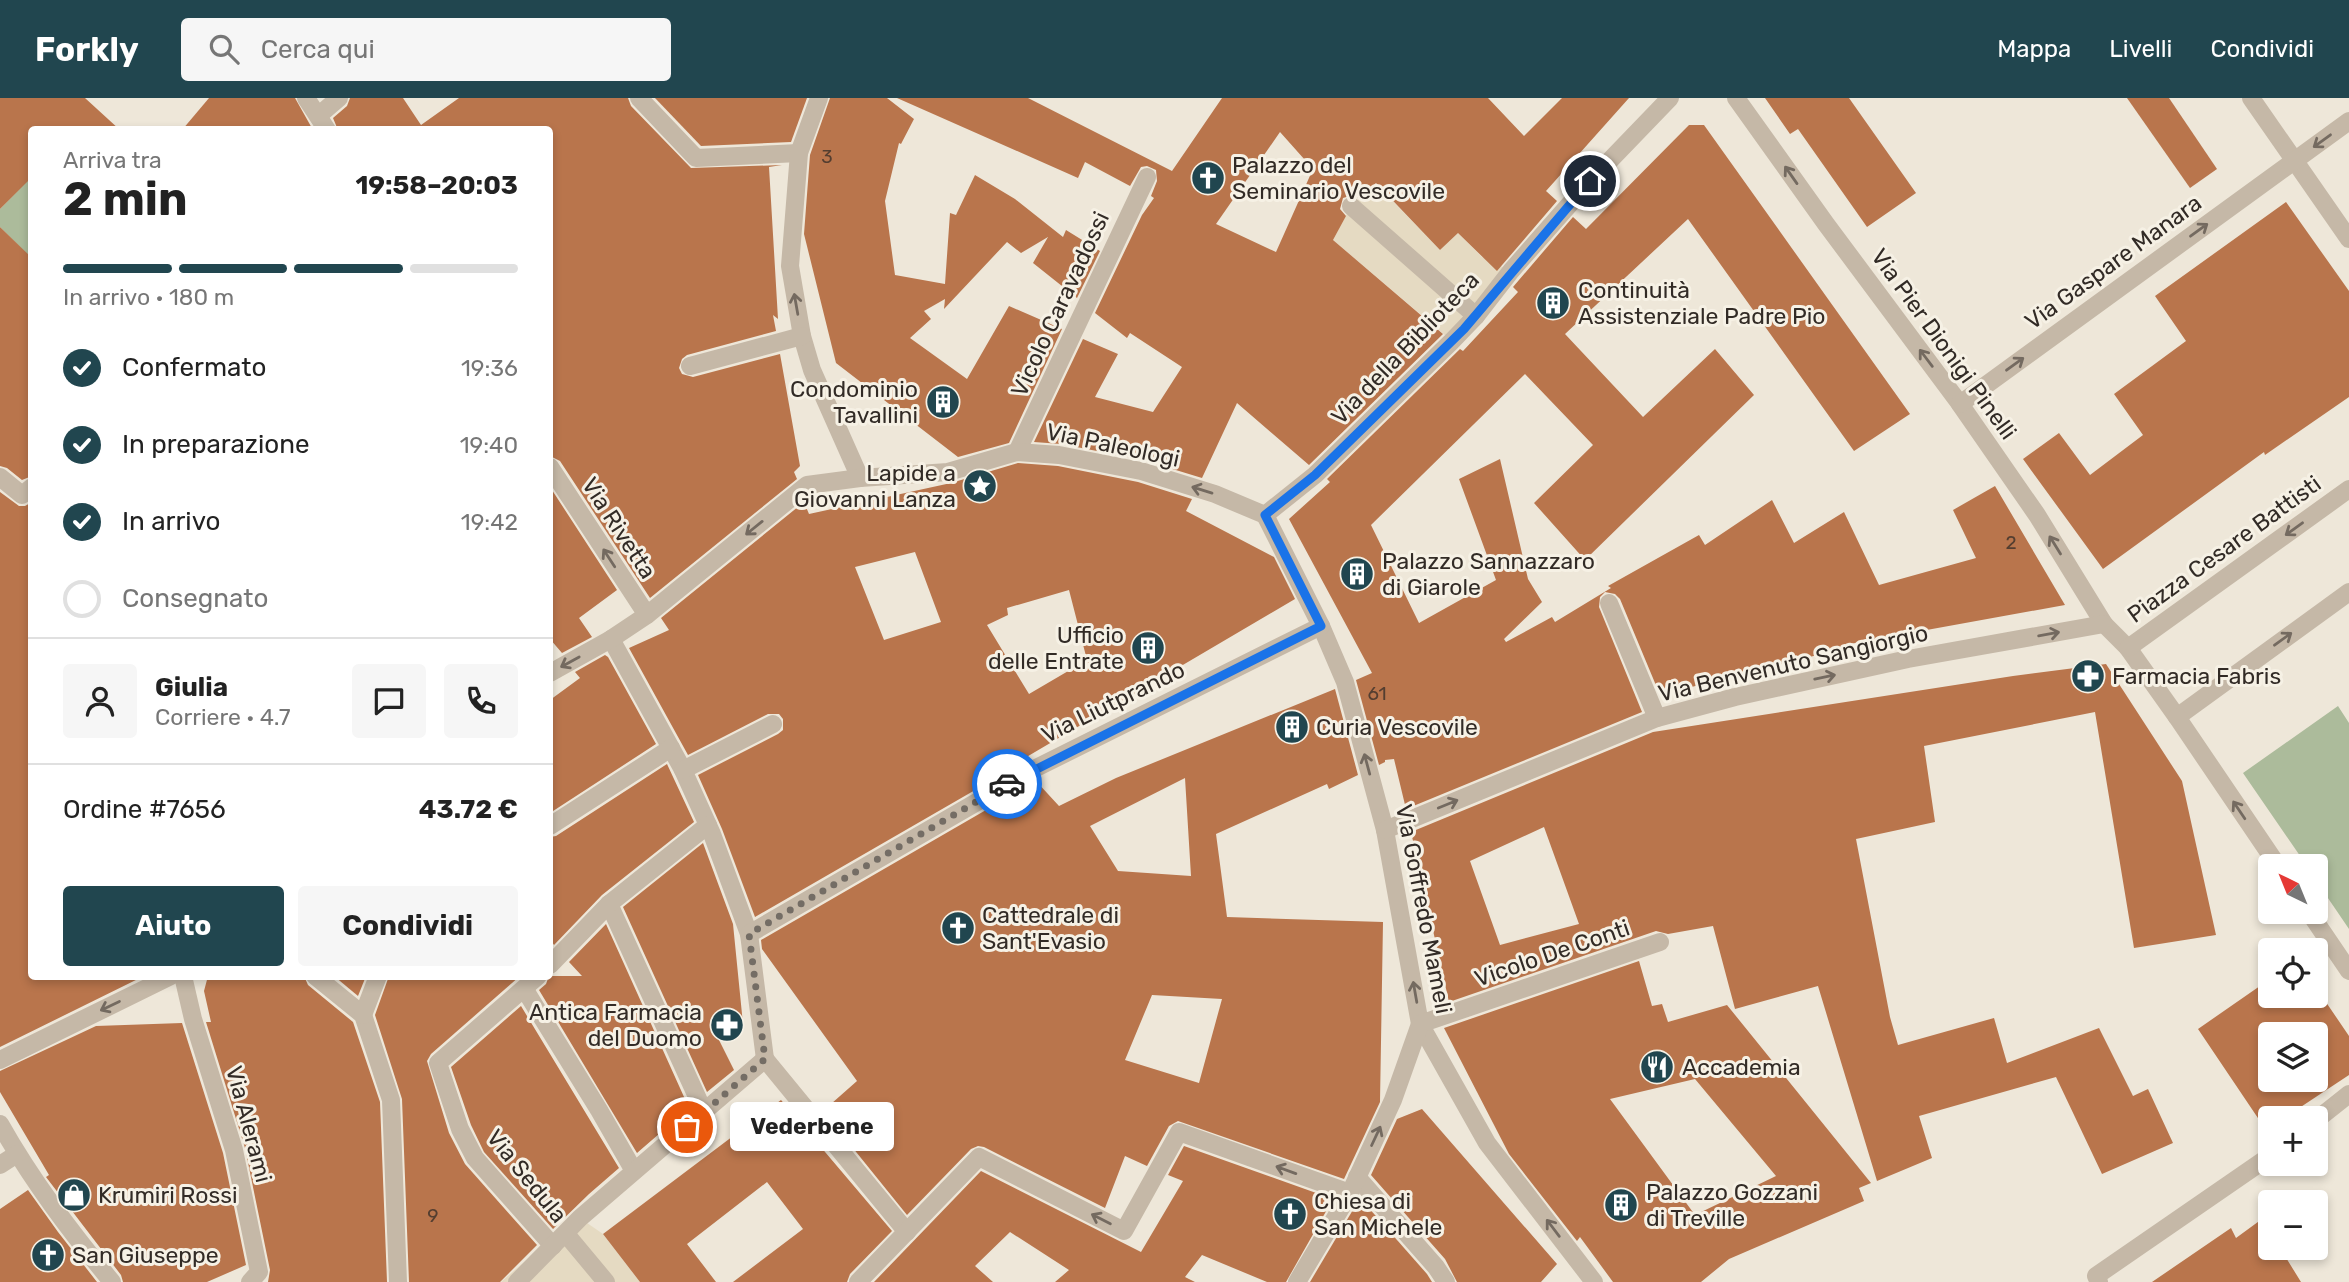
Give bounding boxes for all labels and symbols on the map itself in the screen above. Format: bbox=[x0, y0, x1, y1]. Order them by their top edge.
one-way arrow bbox=[2313, 134, 2332, 148]
house number: 3 bbox=[821, 145, 833, 168]
place label: Palazzo del Seminario Vescovile bbox=[1232, 151, 1445, 205]
pin bbox=[1560, 151, 1620, 211]
church icon: Palazzo del Seminario Vescovile bbox=[1189, 159, 1227, 197]
one-way arrow bbox=[1784, 166, 1798, 185]
street label: Via Gaspare Manara bbox=[2019, 189, 2207, 335]
street label: Vicolo Caravadossi bbox=[1005, 207, 1115, 401]
one-way arrow bbox=[2189, 223, 2208, 237]
street label: Via Pier Dionigi Pinelli bbox=[1865, 243, 2023, 445]
street label: Via della Biblioteca bbox=[1325, 266, 1485, 430]
place label: Continuità Assistenziale Padre Pio bbox=[1578, 276, 1826, 330]
building icon: Continuità Assistenziale Padre Pio bbox=[1534, 284, 1572, 322]
one-way arrow bbox=[789, 293, 802, 316]
one-way arrow bbox=[1919, 349, 1934, 368]
one-way arrow bbox=[2005, 356, 2024, 371]
place label: Condominio Tavallini bbox=[790, 375, 918, 429]
building icon: Condominio Tavallini bbox=[924, 383, 962, 421]
street label: Via Paleologi bbox=[1044, 417, 1182, 473]
place label: Lapide a Giovanni Lanza bbox=[794, 459, 956, 513]
place icon: Lapide a Giovanni Lanza bbox=[961, 467, 999, 505]
street label: Piazza Cesare Battisti bbox=[2122, 469, 2326, 629]
street label: Via Rivetta bbox=[576, 472, 662, 584]
one-way arrow bbox=[1191, 483, 1213, 496]
one-way arrow bbox=[745, 521, 763, 536]
one-way arrow bbox=[2285, 522, 2304, 536]
house number: 2 bbox=[2005, 531, 2017, 554]
one-way arrow bbox=[2048, 536, 2062, 556]
place label: Palazzo Sannazzaro di Giarole bbox=[1382, 547, 1595, 601]
one-way arrow bbox=[602, 549, 617, 568]
building icon: Palazzo Sannazzaro di Giarole bbox=[1338, 555, 1376, 593]
street label: Via Benvenuto Sangiorgio bbox=[1655, 618, 1931, 708]
place label: Ufficio delle Entrate bbox=[988, 621, 1124, 675]
one-way arrow bbox=[2037, 627, 2060, 640]
building icon: Ufficio delle Entrate bbox=[1129, 629, 1167, 667]
one-way arrow bbox=[2273, 632, 2292, 647]
one-way arrow bbox=[561, 655, 581, 669]
street label: Via Liutprando bbox=[1037, 655, 1189, 749]
pharmacy icon: Farmacia Fabris bbox=[2069, 657, 2107, 695]
place label: Farmacia Fabris bbox=[2112, 662, 2281, 690]
one-way arrow bbox=[1813, 670, 1836, 684]
house number: 61 bbox=[1367, 682, 1387, 705]
building icon: Curia Vescovile bbox=[1273, 708, 1311, 746]
place label: Curia Vescovile bbox=[1316, 713, 1478, 741]
courier bbox=[972, 749, 1042, 819]
one-way arrow bbox=[1360, 753, 1373, 775]
one-way arrow bbox=[1437, 797, 1459, 810]
one-way arrow bbox=[2232, 801, 2246, 820]
street label: Via Goffredo Mameli bbox=[1390, 802, 1458, 1016]
north arrow bbox=[2258, 854, 2328, 924]
place label: Cattedrale di Sant'Evasio bbox=[982, 901, 1119, 955]
church icon: Cattedrale di Sant'Evasio bbox=[939, 909, 977, 947]
street label: Vicolo De Conti bbox=[1471, 913, 1633, 993]
one-way arrow bbox=[1407, 981, 1421, 1003]
place label: Antica Farmacia del Duomo bbox=[529, 998, 702, 1052]
one-way arrow bbox=[100, 1000, 121, 1014]
pharmacy icon: Antica Farmacia del Duomo bbox=[708, 1006, 746, 1044]
restaurant icon: Accademia bbox=[1638, 1048, 1676, 1086]
place label: Accademia bbox=[1682, 1053, 1801, 1081]
street label: Via Alerami bbox=[220, 1063, 278, 1185]
pin bbox=[657, 1097, 717, 1157]
callout: Vederbene bbox=[729, 1102, 894, 1152]
street label: Via Sedula bbox=[481, 1124, 573, 1228]
one-way arrow bbox=[1370, 1126, 1384, 1147]
one-way arrow bbox=[1275, 1163, 1297, 1175]
shop icon: Krumiri Rossi bbox=[55, 1176, 93, 1214]
place label: Palazzo Gozzani di Treville bbox=[1646, 1178, 1818, 1232]
place label: Krumiri Rossi bbox=[98, 1181, 238, 1209]
building icon: Palazzo Gozzani di Treville bbox=[1602, 1186, 1640, 1224]
place label: Chiesa di San Michele bbox=[1314, 1187, 1442, 1241]
church icon: Chiesa di San Michele bbox=[1271, 1195, 1309, 1233]
house number: 9 bbox=[427, 1204, 439, 1227]
one-way arrow bbox=[1091, 1212, 1112, 1225]
one-way arrow bbox=[1545, 1219, 1560, 1238]
church icon: San Giuseppe bbox=[29, 1236, 67, 1274]
place label: San Giuseppe bbox=[72, 1241, 219, 1269]

